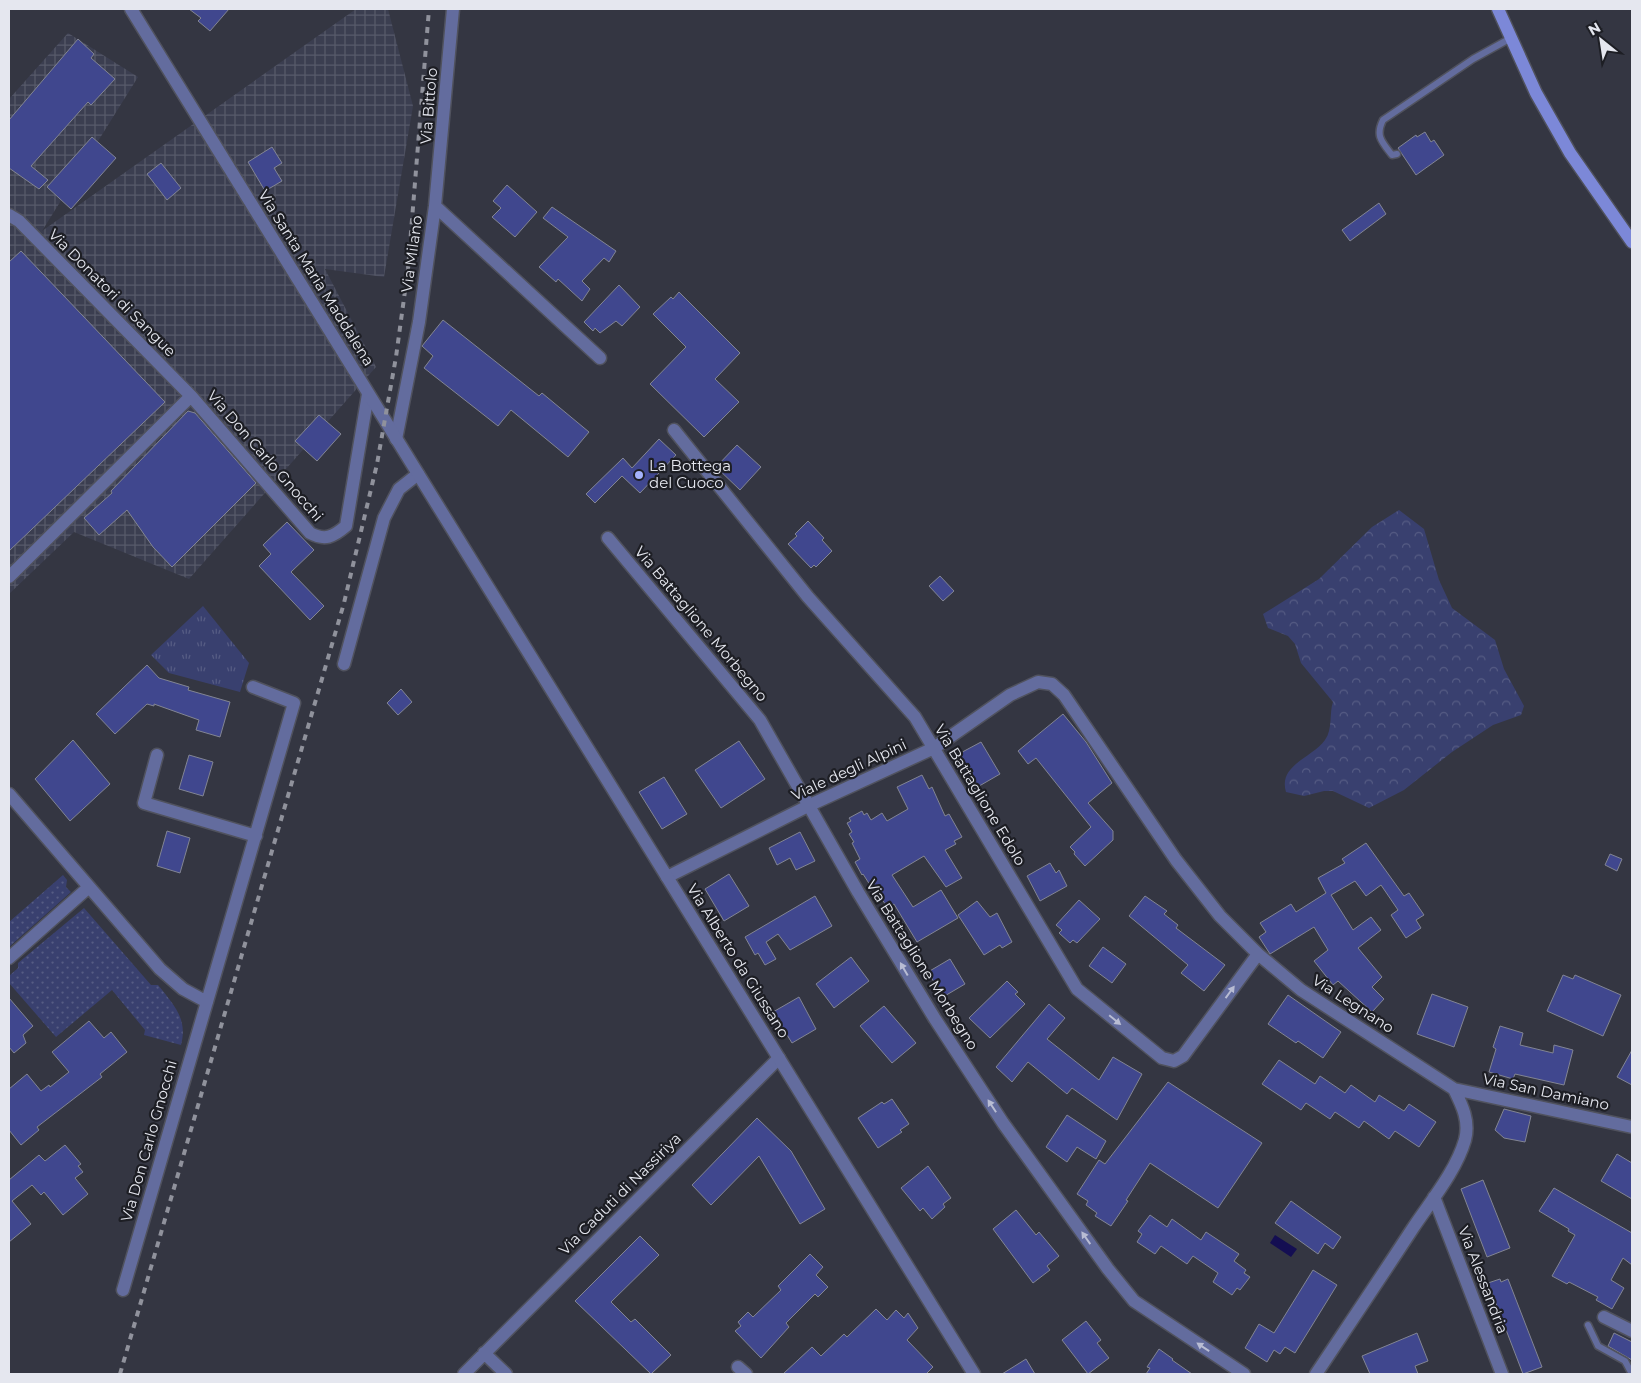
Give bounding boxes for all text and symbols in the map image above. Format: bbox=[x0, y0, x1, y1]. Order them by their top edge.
north arrow bbox=[1576, 15, 1626, 65]
text: N bbox=[1585, 18, 1604, 39]
street label: Via Bittolo bbox=[416, 67, 441, 145]
street label: Via Santa Maria Maddalena bbox=[254, 186, 379, 369]
street label: Via Milano bbox=[397, 214, 426, 294]
street label: Via Donatori di Sangue bbox=[45, 225, 180, 360]
street label: Via Don Carlo Gnocchi bbox=[203, 386, 327, 525]
place label: La Bottega del Cuoco bbox=[649, 456, 731, 492]
marker: La Bottega del Cuoco bbox=[633, 469, 645, 481]
street label: Via Battaglione Morbegno bbox=[631, 542, 772, 705]
street label: Via Battaglione Edolo bbox=[931, 721, 1030, 869]
street label: Viale degli Alpini bbox=[788, 735, 909, 805]
street label: Via Battaglione Morbegno bbox=[862, 876, 983, 1053]
street label: Via Alberto da Giussano bbox=[683, 880, 794, 1041]
one-way arrow bbox=[900, 962, 909, 975]
street label: Via Legnano bbox=[1309, 970, 1398, 1037]
one-way arrow bbox=[1224, 986, 1235, 999]
one-way arrow bbox=[1108, 1014, 1121, 1025]
street label: Via Don Carlo Gnocchi bbox=[116, 1058, 181, 1224]
street label: Via San Damiano bbox=[1481, 1069, 1611, 1114]
one-way arrow bbox=[987, 1099, 996, 1113]
street label: Via Caduti di Nassiriya bbox=[555, 1129, 685, 1259]
street label: Via Alessandria bbox=[1454, 1223, 1513, 1336]
one-way arrow bbox=[1081, 1231, 1091, 1245]
one-way arrow bbox=[1197, 1342, 1210, 1352]

